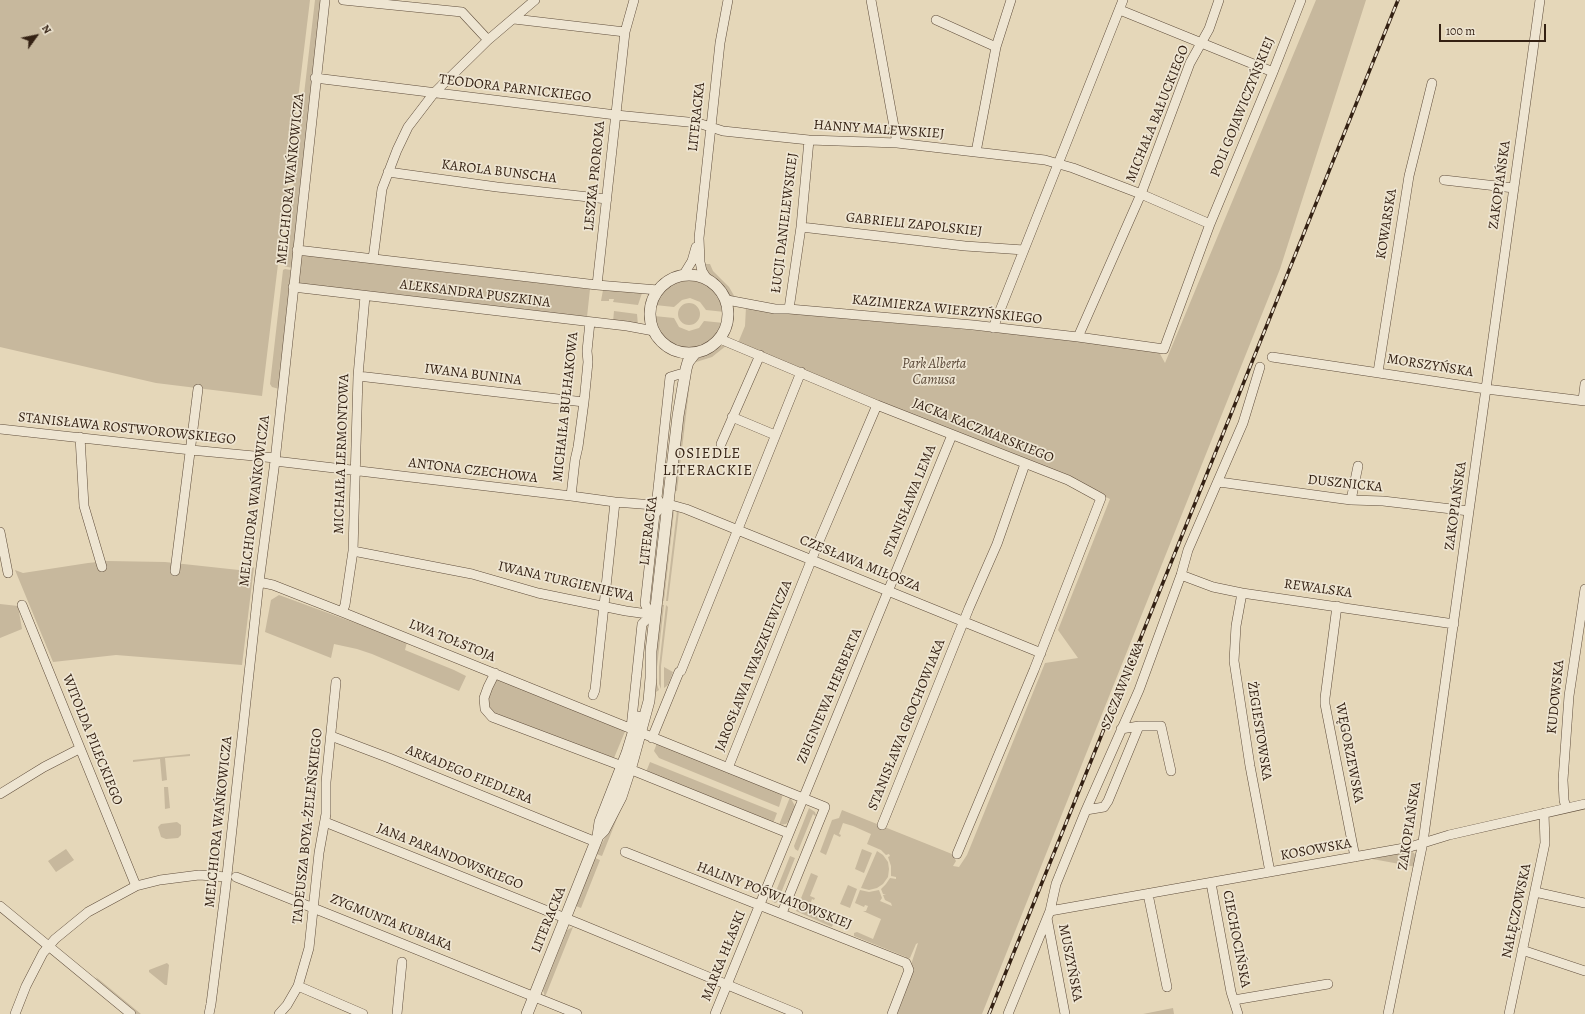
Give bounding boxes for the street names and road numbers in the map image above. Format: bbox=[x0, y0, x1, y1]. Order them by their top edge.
street label: POLI GOJAWICZYŃSKIEJ bbox=[1207, 34, 1279, 180]
street label: MICHAŁA BAŁUCKIEGO bbox=[1123, 43, 1193, 185]
street label: TEODORA PARNICKIEGO bbox=[438, 71, 592, 107]
street label: LITERACKA bbox=[685, 82, 709, 152]
street label: MELCHIORA WAŃKOWICZA bbox=[274, 92, 308, 266]
street label: HANNY MALEWSKIEJ bbox=[813, 117, 945, 143]
street label: LESZKA PROROKA bbox=[581, 120, 609, 232]
street label: ZAKOPIAŃSKA bbox=[1485, 140, 1515, 230]
street label: ŁUCJI DANIELEWSKIEJ bbox=[768, 152, 802, 294]
street label: KAROLA BUNSCHA bbox=[440, 157, 558, 187]
street label: KOWARSKA bbox=[1373, 188, 1401, 260]
street label: GABRIELI ZAPOLSKIEJ bbox=[845, 209, 983, 241]
street label: ALEKSANDRA PUSZKINA bbox=[399, 276, 551, 312]
street label: KAZIMIERZA WIERZYŃSKIEGO bbox=[851, 292, 1043, 328]
street label: MICHAIŁA BUŁHAKOWA bbox=[550, 331, 582, 483]
street label: MORSZYŃSKA bbox=[1386, 351, 1474, 381]
street label: IWANA BUNINA bbox=[424, 361, 522, 389]
street label: MICHAIŁA LERMONTOWA bbox=[331, 373, 353, 535]
street label: JACKA KACZMARSKIEGO bbox=[910, 395, 1056, 467]
street label: STANISŁAWA ROSTWOROWSKIEGO bbox=[17, 409, 237, 449]
street label: MELCHIORA WAŃKOWICZA bbox=[236, 414, 274, 588]
street label: STANISŁAWA LEMA bbox=[880, 442, 940, 560]
street label: ANTONA CZECHOWA bbox=[407, 455, 539, 487]
street label: ZAKOPIAŃSKA bbox=[1441, 461, 1471, 551]
street label: DUSZNICKA bbox=[1307, 472, 1383, 496]
street label: LITERACKA bbox=[636, 495, 662, 567]
street label: CZESŁAWA MIŁOSZA bbox=[797, 532, 923, 596]
street label: IWANA TURGIENIEWA bbox=[496, 558, 636, 606]
street label: REWALSKA bbox=[1283, 576, 1353, 602]
street label: JAROSŁAWA IWASZKIEWICZA bbox=[712, 578, 796, 754]
street label: LWA TOŁSTOJA bbox=[406, 616, 498, 666]
street label: ZBIGNIEWA HERBERTA bbox=[794, 626, 866, 766]
street label: STANISŁAWA GROCHOWIAKA bbox=[865, 637, 949, 813]
street label: SZCZAWNICKA bbox=[1098, 640, 1148, 732]
street label: KUDOWSKA bbox=[1544, 659, 1568, 735]
street label: WITOLDA PILECKIEGO bbox=[58, 672, 126, 808]
street label: ŻEGIESTOWSKA bbox=[1243, 680, 1275, 782]
street label: WĘGORZEWSKA bbox=[1331, 701, 1367, 805]
street label: TADEUSZA BOYA-ŻELEŃSKIEGO bbox=[289, 727, 327, 925]
street label: MELCHIORA WAŃKOWICZA bbox=[202, 735, 236, 909]
street label: ARKADEGO FIEDLERA bbox=[403, 742, 535, 808]
street label: ZAKOPIAŃSKA bbox=[1395, 781, 1425, 871]
street label: JANA PARANDOWSKIEGO bbox=[375, 820, 525, 894]
street label: KOSOWSKA bbox=[1279, 835, 1353, 865]
street label: HALINY POŚWIATOWSKIEJ bbox=[694, 859, 854, 933]
street label: NAŁĘCZOWSKA bbox=[1499, 862, 1535, 960]
street label: LITERACKA bbox=[528, 885, 570, 955]
street label: CIECHOCIŃSKA bbox=[1218, 889, 1254, 989]
street label: ZYGMUNTA KUBIAKA bbox=[327, 891, 455, 955]
street label: MARKA HŁASKI bbox=[698, 908, 750, 1004]
street label: MUSZYŃSKA bbox=[1054, 923, 1086, 1003]

